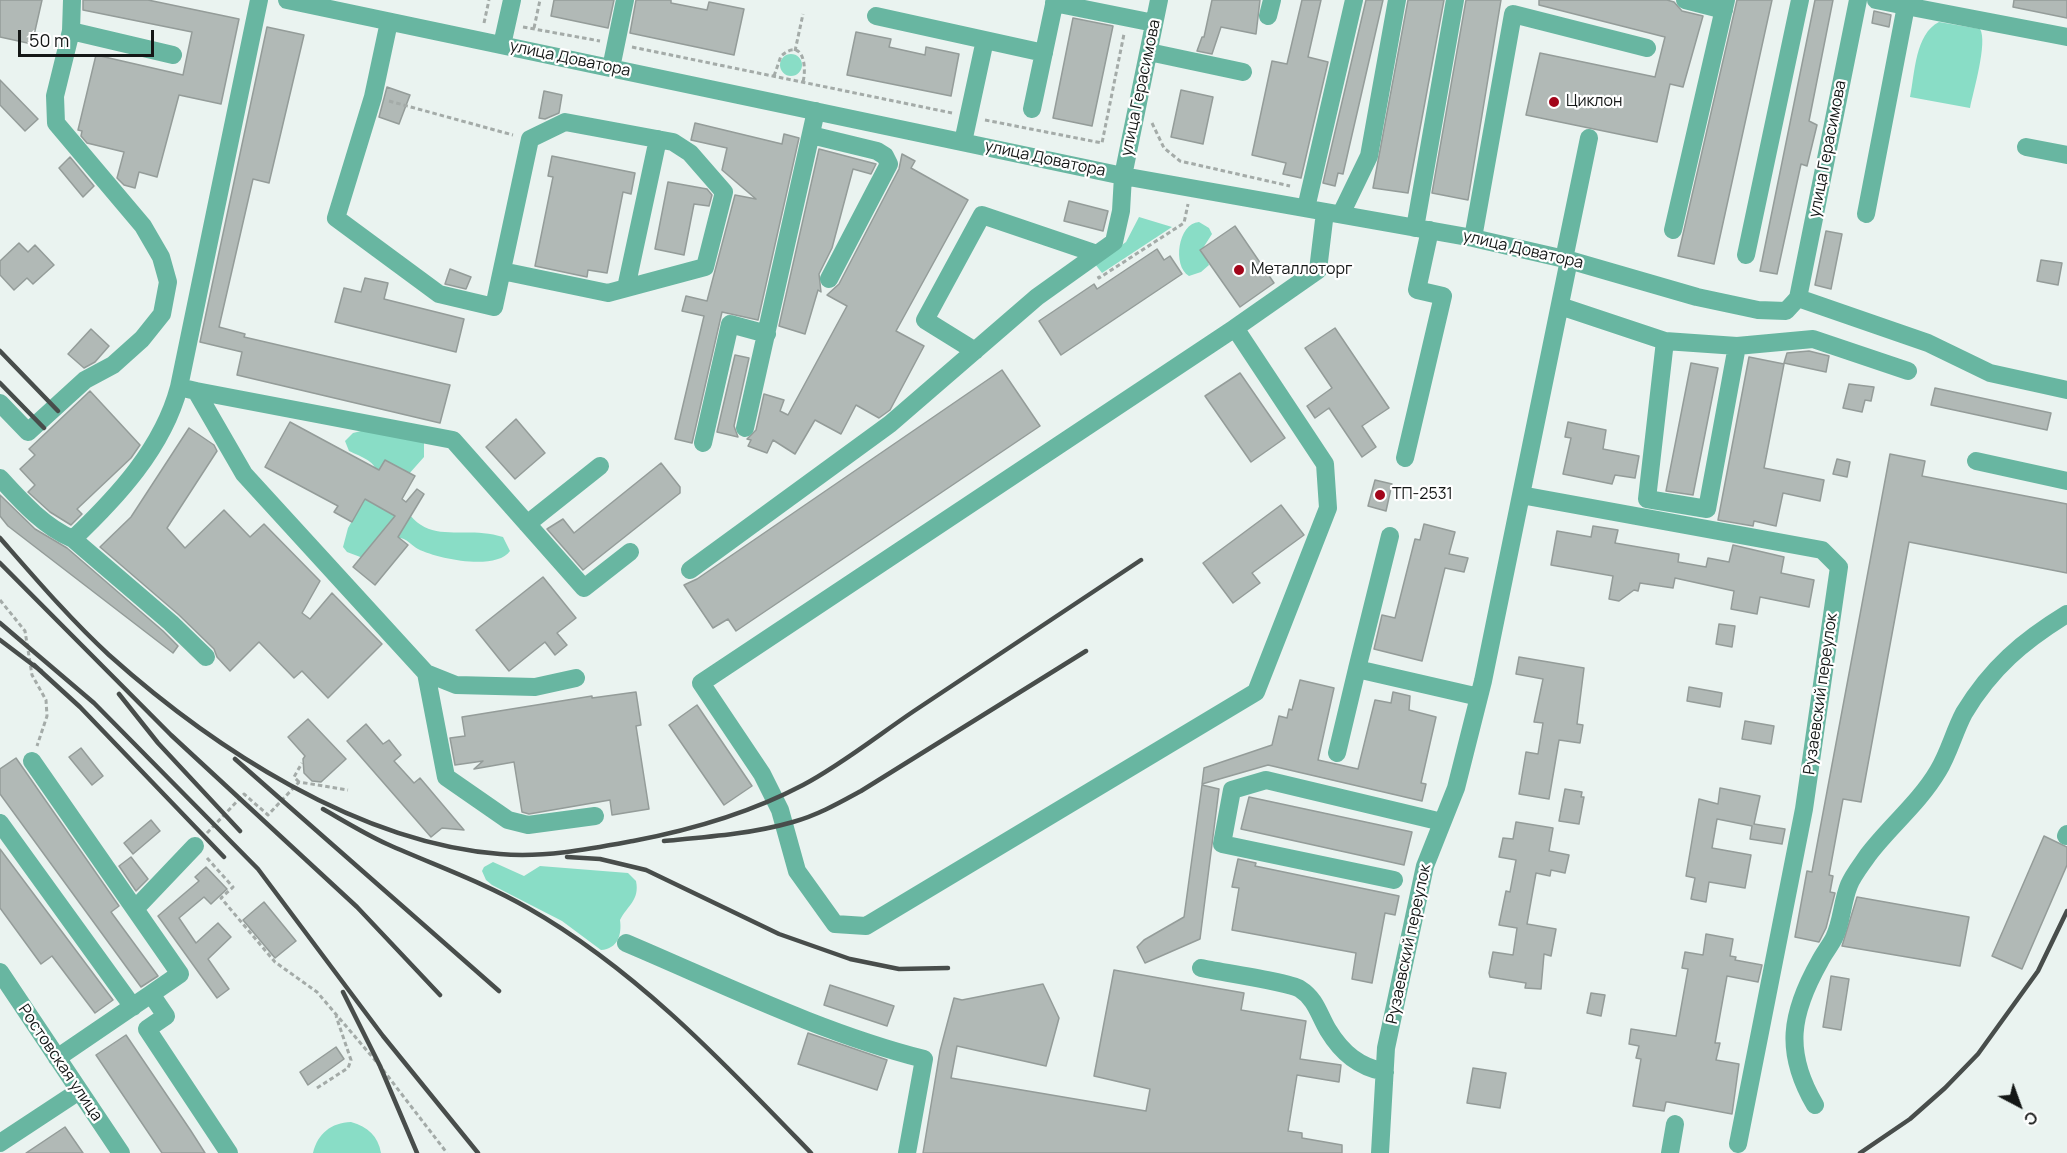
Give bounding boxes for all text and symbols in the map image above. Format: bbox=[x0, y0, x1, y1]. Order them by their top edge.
scale bar bbox=[21, 18, 158, 56]
street label: улица Герасимова bbox=[1117, 18, 1165, 158]
text: 50 m bbox=[29, 28, 69, 52]
street label: улица Доватора bbox=[508, 37, 632, 81]
street label: улица Герасимова bbox=[1805, 79, 1851, 219]
place label: Циклон bbox=[1566, 92, 1622, 112]
marker: Циклон bbox=[1547, 95, 1561, 109]
street label: улица Доватора bbox=[983, 137, 1107, 181]
street label: улица Доватора bbox=[1461, 227, 1585, 273]
place label: Металлоторг bbox=[1251, 260, 1352, 280]
marker: Металлоторг bbox=[1232, 263, 1246, 277]
place label: ТП-2531 bbox=[1392, 485, 1453, 505]
marker: ТП-2531 bbox=[1373, 488, 1387, 502]
street label: Рузаевский переулок bbox=[1800, 612, 1842, 776]
street label: Рузаевский переулок bbox=[1383, 862, 1435, 1026]
street label: Ростовская улица bbox=[14, 1001, 106, 1125]
north arrow bbox=[1989, 1075, 2049, 1135]
text: С bbox=[2019, 1106, 2042, 1131]

